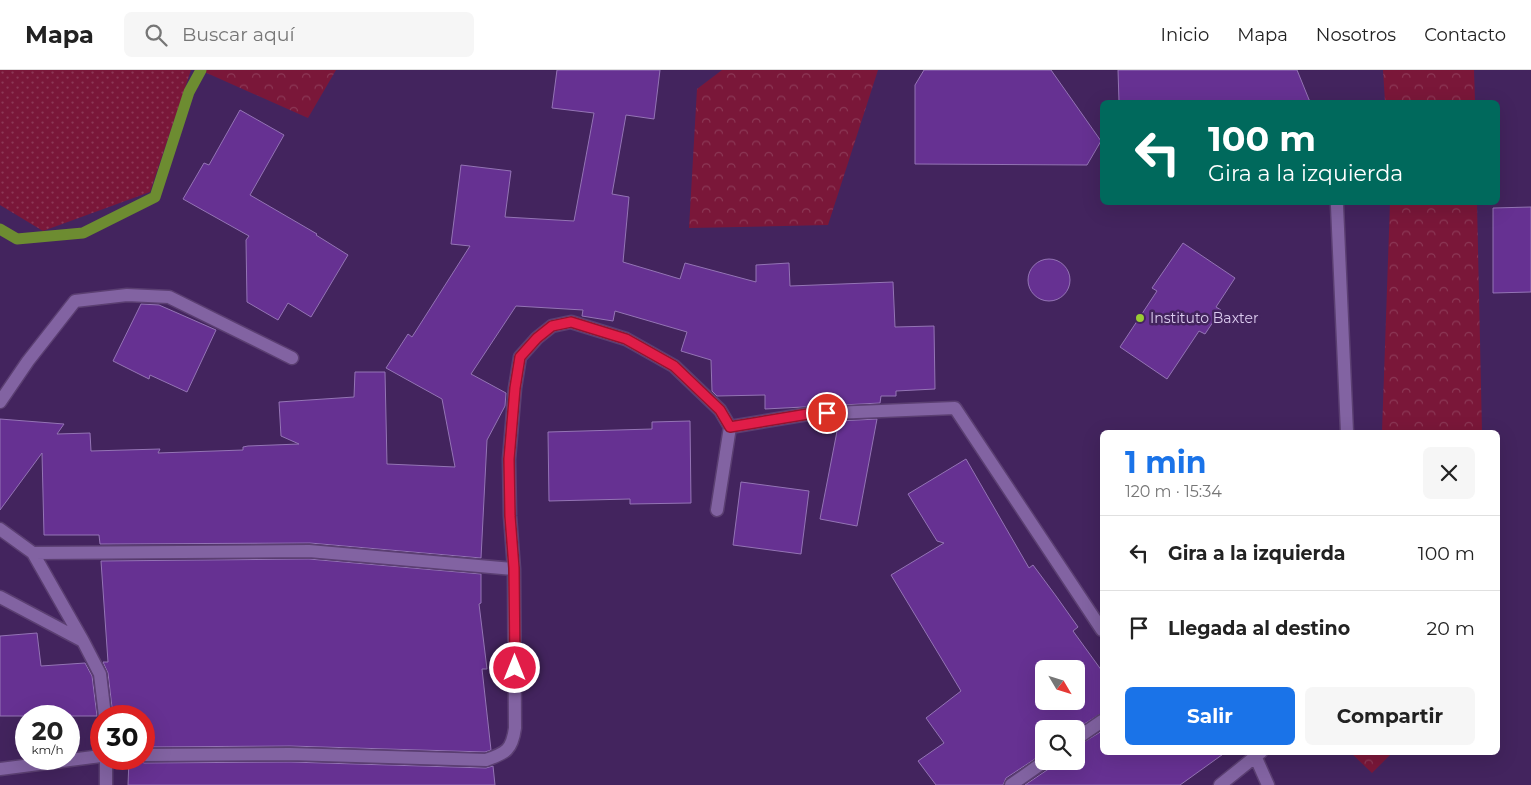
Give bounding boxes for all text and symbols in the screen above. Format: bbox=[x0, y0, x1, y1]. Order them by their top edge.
search box bbox=[124, 12, 474, 57]
text: Mapa bbox=[25, 20, 94, 49]
icon: search bbox=[142, 21, 170, 49]
text: Buscar aquí bbox=[182, 23, 295, 46]
text: Inicio bbox=[1161, 24, 1209, 46]
text: Mapa bbox=[1237, 24, 1288, 46]
text: Nosotros bbox=[1316, 24, 1396, 46]
text: Contacto bbox=[1424, 24, 1506, 46]
text: 100 m bbox=[1208, 117, 1316, 160]
icon: left bbox=[1125, 120, 1190, 185]
text: Gira a la izquierda bbox=[1208, 160, 1403, 187]
place label: Instituto Baxter bbox=[1150, 309, 1259, 327]
marker: Instituto Baxter bbox=[1134, 312, 1146, 324]
pin bbox=[806, 392, 848, 434]
icon: arrive bbox=[813, 399, 841, 427]
text: 1 min bbox=[1125, 444, 1206, 481]
button: close bbox=[1423, 447, 1475, 499]
text: 120 m · 15:34 bbox=[1125, 482, 1222, 501]
icon: left bbox=[1125, 539, 1153, 567]
text: Gira a la izquierda bbox=[1168, 542, 1346, 565]
text: 100 m bbox=[1418, 542, 1475, 565]
icon: arrive bbox=[1125, 614, 1153, 642]
text: Llegada al destino bbox=[1168, 617, 1350, 640]
text: 20 m bbox=[1427, 617, 1475, 640]
position arrow bbox=[488, 641, 540, 693]
north arrow bbox=[1035, 660, 1085, 710]
map controls bbox=[1035, 660, 1085, 770]
button: Salir bbox=[1125, 687, 1295, 745]
button: Compartir bbox=[1305, 687, 1475, 745]
speed limit sign: 30 bbox=[90, 705, 155, 770]
text: 20 bbox=[32, 716, 63, 746]
button: search bbox=[1035, 720, 1085, 770]
text: km/h bbox=[31, 742, 64, 757]

